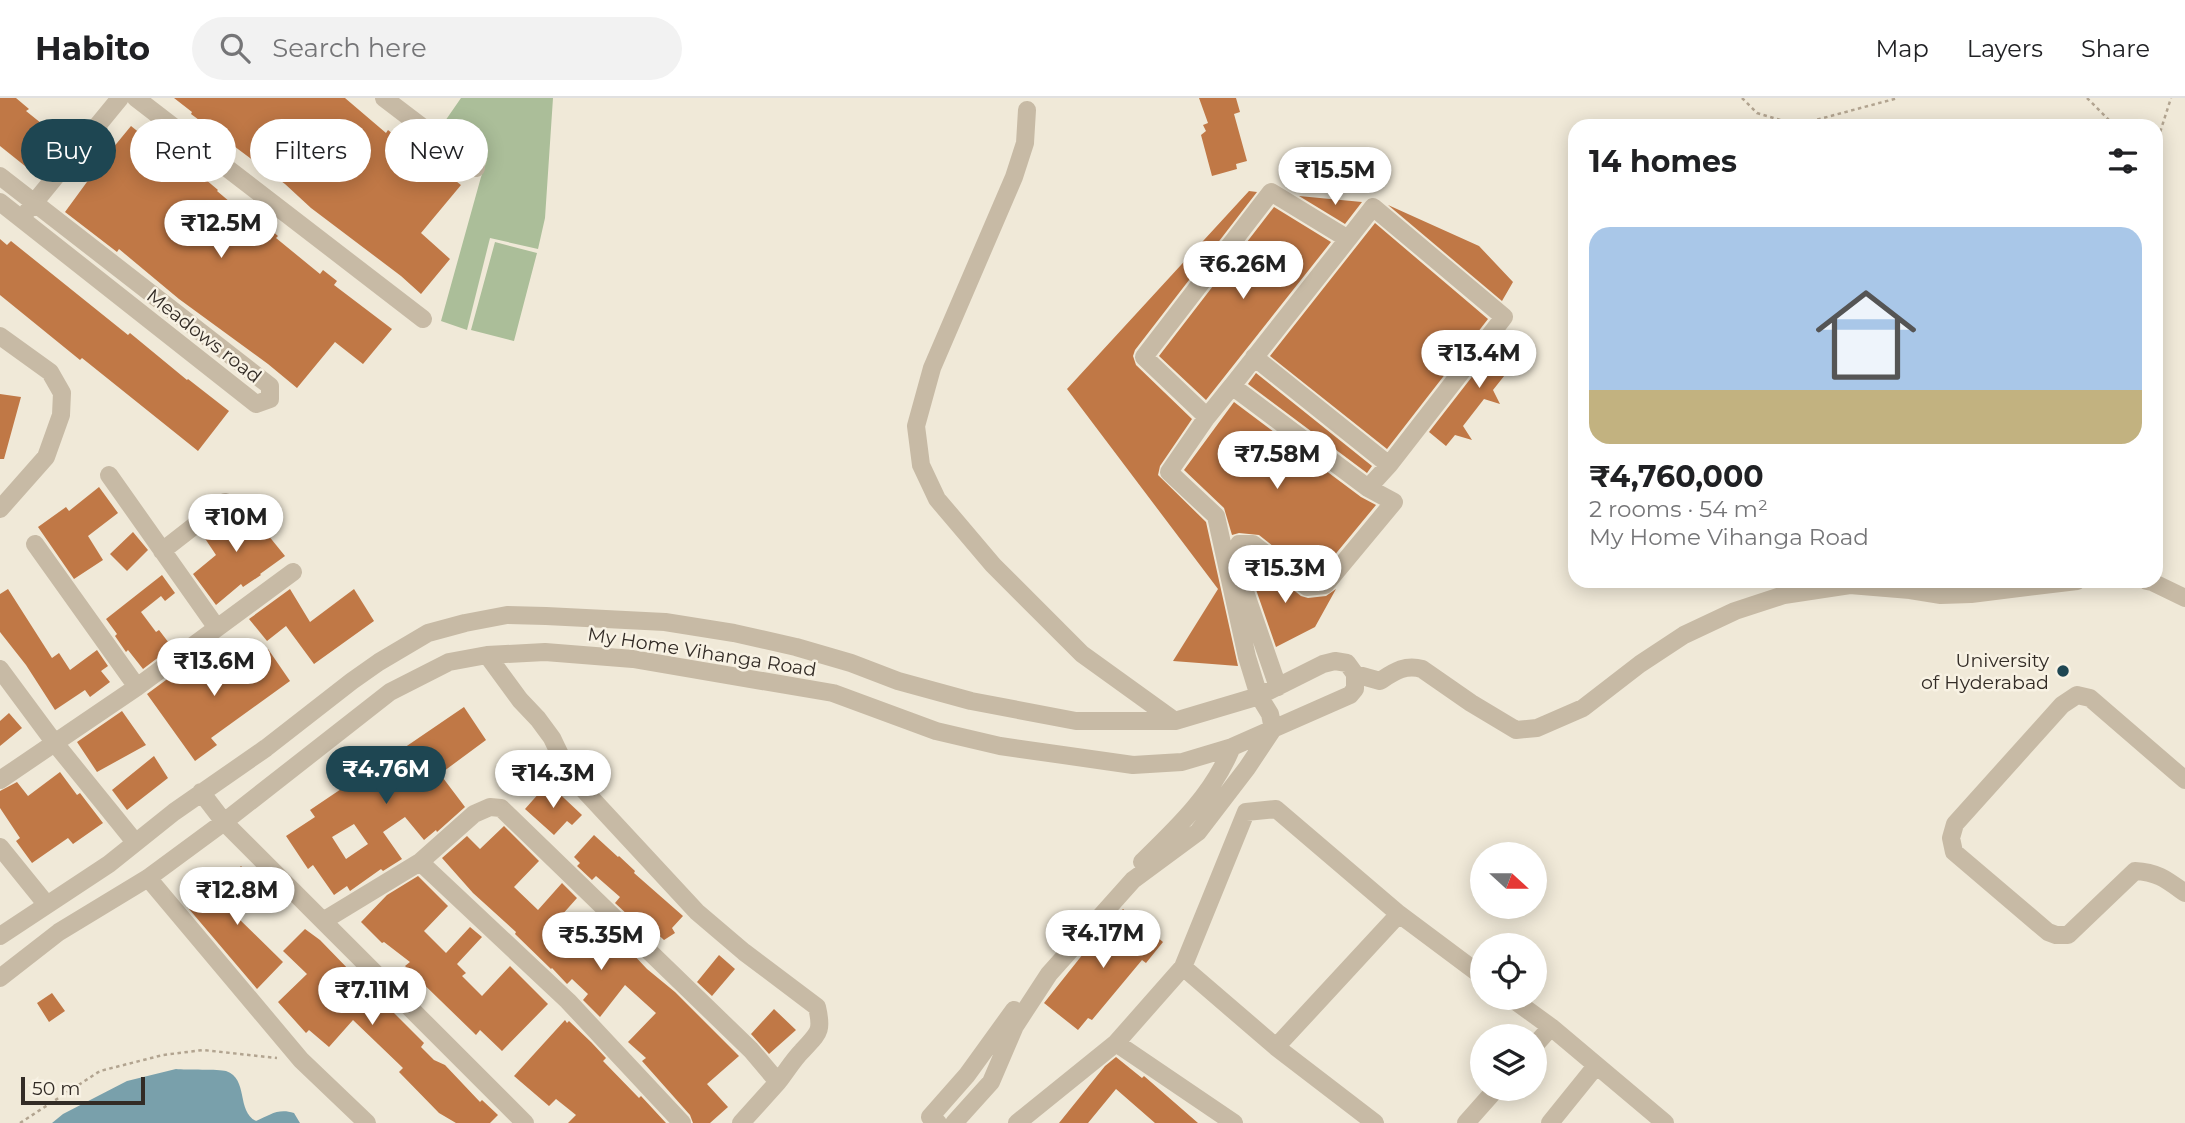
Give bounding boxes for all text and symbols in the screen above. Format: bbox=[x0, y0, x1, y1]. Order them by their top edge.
search box bbox=[192, 17, 682, 80]
text: Habito bbox=[35, 28, 150, 68]
icon: search bbox=[216, 29, 254, 67]
text: Search here bbox=[272, 32, 427, 64]
text: Map bbox=[1875, 34, 1929, 63]
text: Layers bbox=[1967, 34, 2043, 63]
text: Share bbox=[2081, 34, 2150, 63]
chip: Buy bbox=[21, 119, 116, 182]
chip: Rent bbox=[130, 119, 236, 182]
chip: Filters bbox=[250, 119, 371, 182]
chip: New bbox=[385, 119, 488, 182]
icon: filters bbox=[2104, 142, 2142, 180]
text: 14 homes bbox=[1589, 143, 1737, 180]
pin: ₹15.5M bbox=[1278, 148, 1392, 207]
text: ₹15.5M bbox=[1294, 156, 1376, 184]
pin: ₹12.5M bbox=[164, 200, 278, 260]
text: ₹12.5M bbox=[180, 209, 262, 237]
pin: ₹6.26M bbox=[1186, 242, 1300, 301]
text: ₹6.26M bbox=[1199, 250, 1287, 278]
icon: home bbox=[1803, 272, 1929, 398]
street label: Meadows road bbox=[142, 284, 266, 388]
pin: ₹13.4M bbox=[1422, 330, 1536, 390]
text: ₹13.4M bbox=[1437, 339, 1521, 367]
pin: ₹7.58M bbox=[1220, 432, 1334, 491]
text: ₹7.58M bbox=[1234, 440, 1320, 468]
text: ₹4,760,000 bbox=[1589, 458, 1764, 495]
pin: ₹10M bbox=[195, 494, 277, 554]
text: 2 rooms · 54 m² bbox=[1589, 495, 1768, 523]
text: ₹10M bbox=[204, 503, 268, 531]
text: My Home Vihanga Road bbox=[1589, 523, 1869, 551]
pin: ₹15.3M bbox=[1228, 546, 1342, 605]
text: ₹15.3M bbox=[1244, 554, 1326, 582]
street label: My Home Vihanga Road bbox=[586, 623, 818, 681]
pin: ₹13.6M bbox=[157, 638, 271, 698]
text: ₹13.6M bbox=[173, 647, 255, 675]
place label: University of Hyderabad bbox=[1921, 649, 2050, 694]
marker: University of Hyderabad bbox=[2055, 663, 2071, 679]
pin: ₹4.76M bbox=[329, 746, 443, 806]
pin: ₹14.3M bbox=[496, 750, 610, 810]
text: ₹4.76M bbox=[342, 755, 430, 783]
text: ₹14.3M bbox=[511, 759, 595, 787]
north arrow bbox=[1470, 842, 1547, 919]
map controls bbox=[1470, 842, 1547, 1101]
pin: ₹12.8M bbox=[180, 868, 294, 927]
text: ₹12.8M bbox=[195, 876, 279, 904]
pin: ₹4.17M bbox=[1046, 910, 1160, 970]
pin: ₹5.35M bbox=[544, 912, 658, 972]
text: ₹4.17M bbox=[1062, 919, 1144, 947]
text: ₹5.35M bbox=[558, 921, 644, 949]
button: locate bbox=[1470, 933, 1547, 1010]
pin: ₹7.11M bbox=[315, 968, 429, 1027]
text: ₹7.11M bbox=[334, 976, 410, 1004]
button: layers bbox=[1470, 1024, 1547, 1101]
scale bar bbox=[21, 1074, 145, 1106]
text: 50 m bbox=[32, 1077, 80, 1100]

